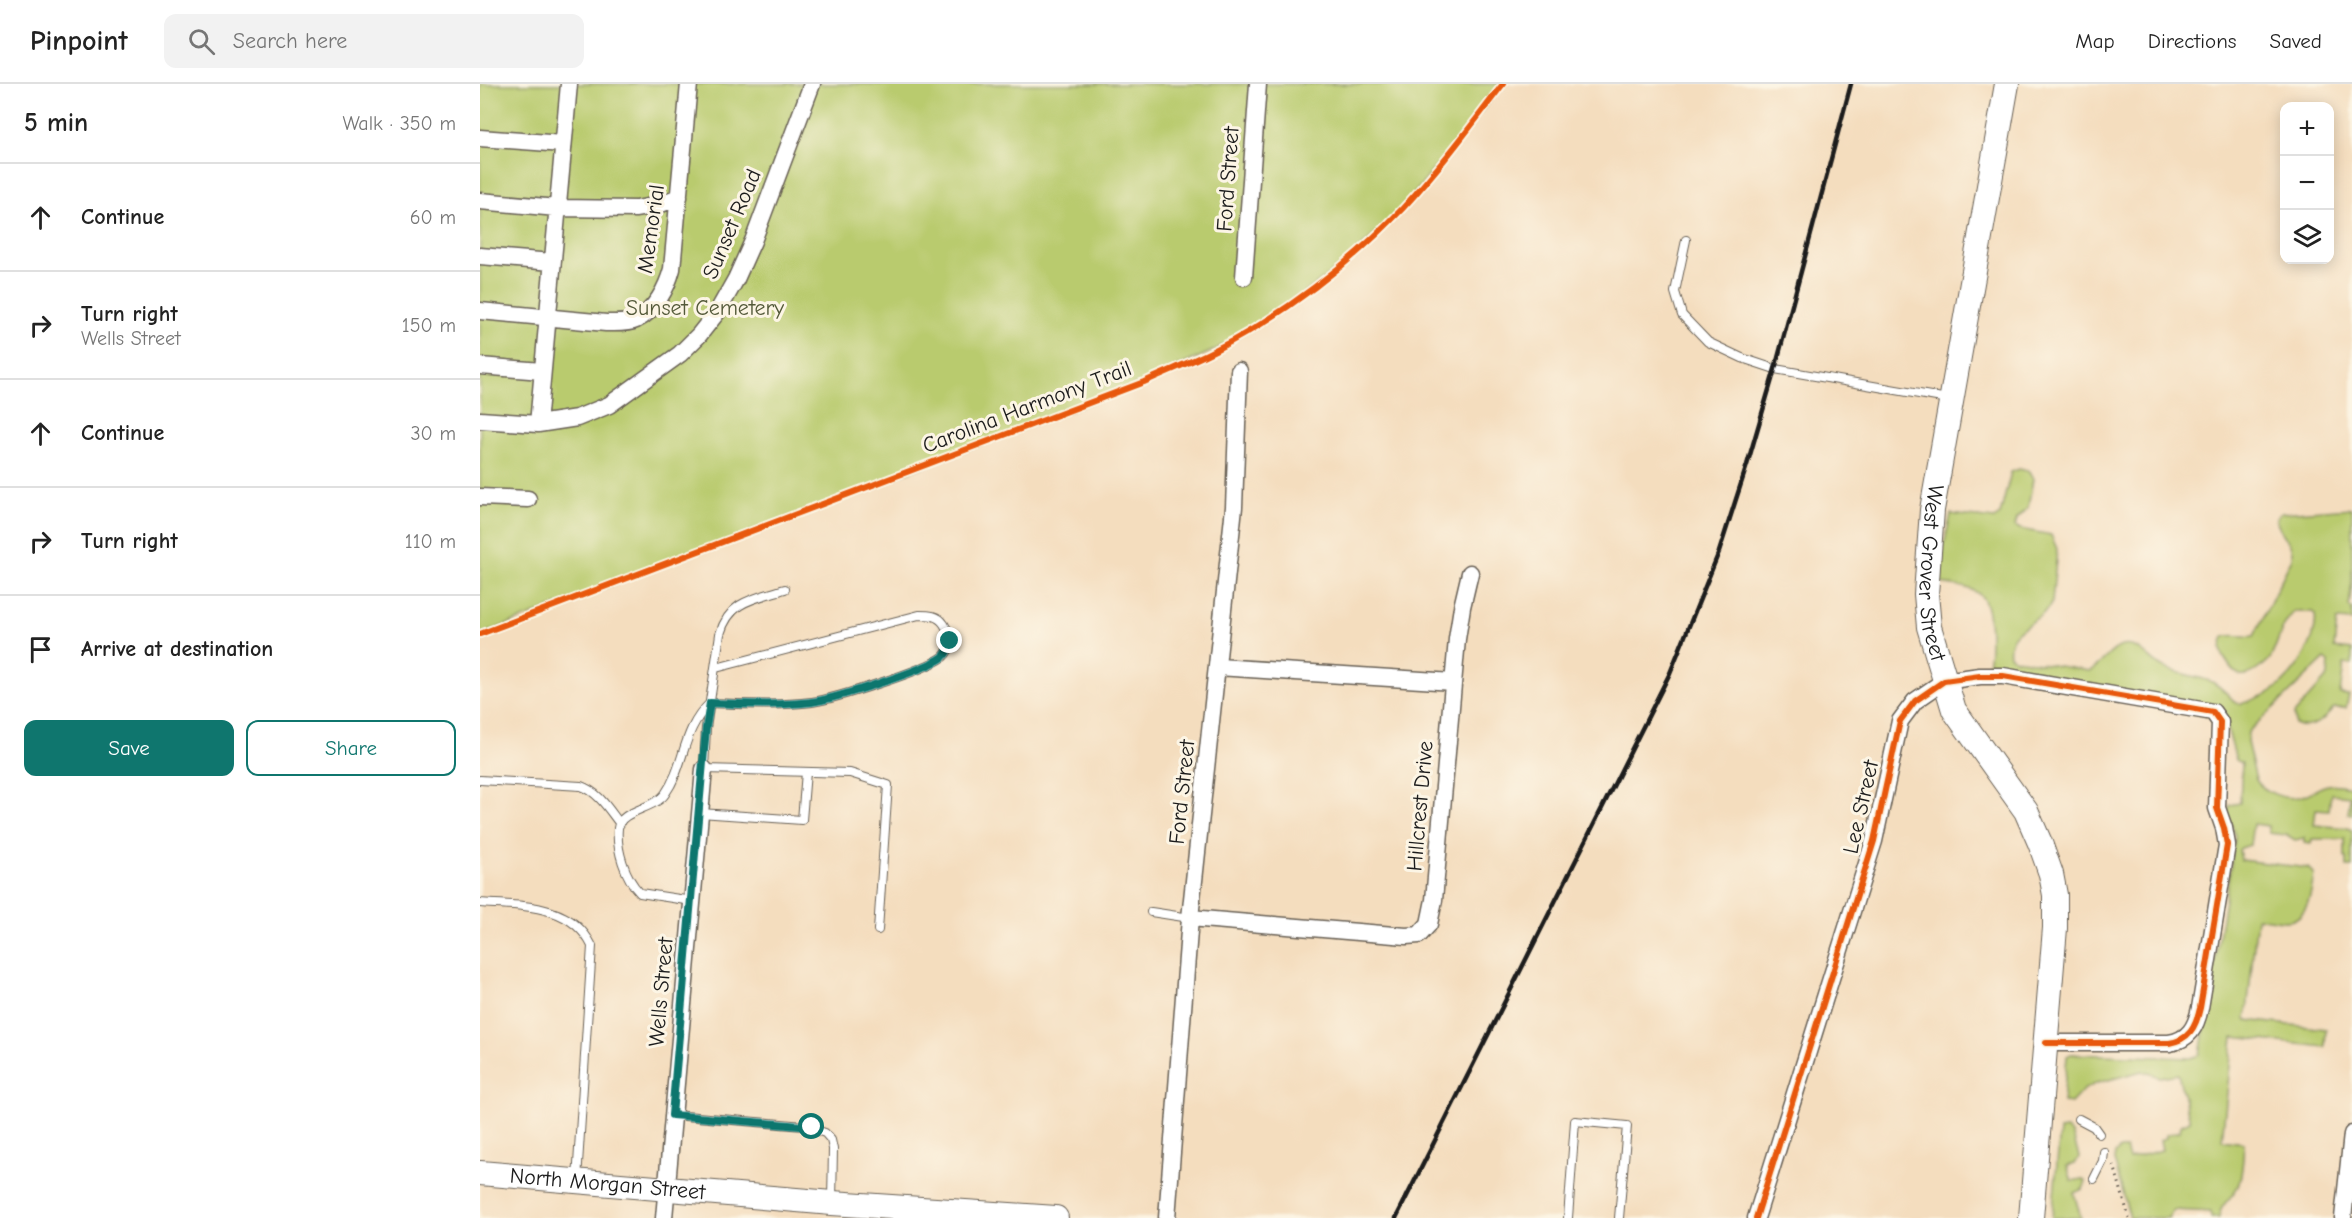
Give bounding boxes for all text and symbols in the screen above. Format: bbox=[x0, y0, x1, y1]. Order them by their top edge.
search box bbox=[164, 14, 584, 68]
text: Pinpoint bbox=[30, 25, 128, 57]
icon: search bbox=[185, 25, 218, 58]
text: Search here bbox=[233, 28, 347, 54]
text: Map bbox=[2075, 29, 2115, 53]
text: Directions bbox=[2148, 29, 2237, 53]
text: Saved bbox=[2270, 29, 2322, 53]
map controls bbox=[2280, 102, 2334, 264]
button: + bbox=[2280, 102, 2334, 156]
text: 5 min bbox=[24, 108, 88, 138]
text: Walk · 350 m bbox=[342, 112, 456, 135]
street label: Ford Street bbox=[1211, 125, 1245, 232]
button: − bbox=[2280, 156, 2334, 210]
street label: Sunset Road bbox=[697, 165, 767, 283]
street label: Memorial bbox=[632, 183, 670, 275]
icon: ahead bbox=[24, 201, 57, 234]
text: Continue bbox=[81, 204, 164, 230]
text: 60 m bbox=[410, 206, 456, 229]
button: layers bbox=[2280, 210, 2334, 264]
park label: Sunset Cemetery bbox=[626, 295, 784, 321]
text: Turn right bbox=[81, 301, 178, 327]
icon: right bbox=[24, 309, 57, 342]
text: 150 m bbox=[402, 314, 456, 337]
text: Wells Street bbox=[81, 327, 181, 350]
street label: Carolina Harmony Trail bbox=[919, 355, 1135, 459]
icon: ahead bbox=[24, 417, 57, 450]
text: Continue bbox=[81, 420, 164, 446]
text: 30 m bbox=[410, 422, 456, 445]
street label: West Grover Street bbox=[1913, 483, 1952, 665]
icon: right bbox=[24, 525, 57, 558]
text: Turn right bbox=[81, 528, 178, 554]
text: 110 m bbox=[405, 530, 456, 553]
route end bbox=[936, 627, 962, 653]
icon: arrive bbox=[24, 633, 57, 666]
text: Arrive at destination bbox=[81, 636, 273, 662]
button: Save bbox=[24, 720, 234, 776]
button: Share bbox=[246, 720, 456, 776]
street label: Ford Street bbox=[1164, 738, 1201, 846]
street label: Hillcrest Drive bbox=[1401, 740, 1439, 872]
street label: Lee Street bbox=[1838, 757, 1885, 856]
street label: Wells Street bbox=[643, 935, 679, 1048]
route start bbox=[798, 1113, 824, 1139]
street label: North Morgan Street bbox=[509, 1163, 707, 1205]

